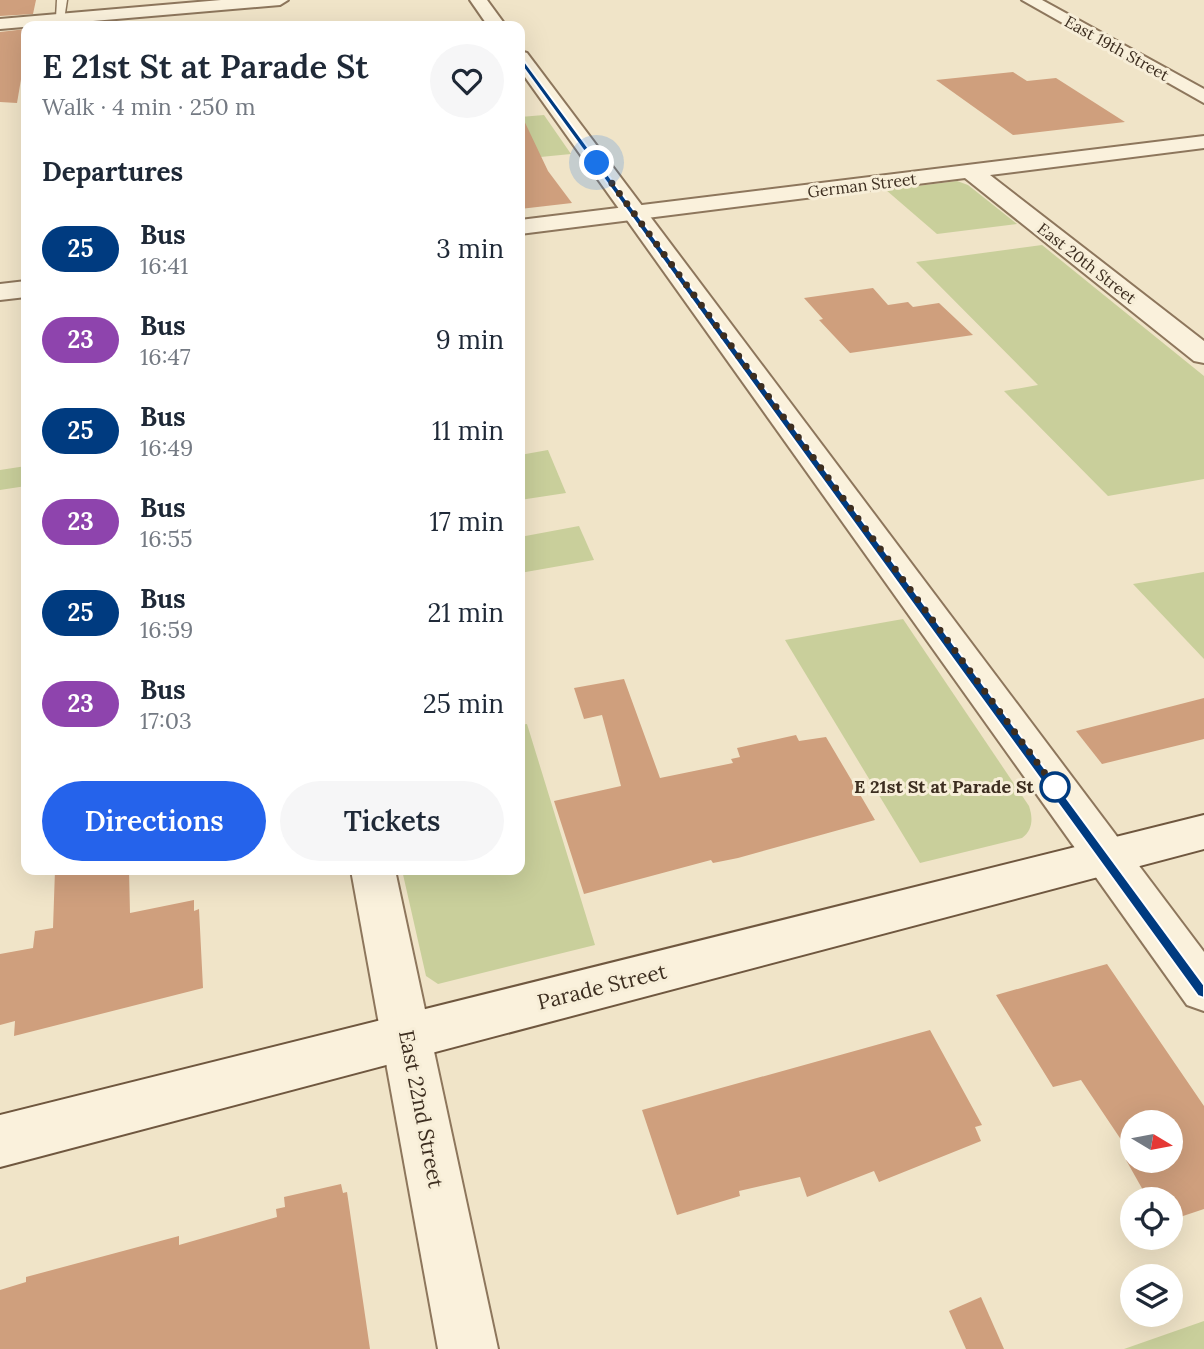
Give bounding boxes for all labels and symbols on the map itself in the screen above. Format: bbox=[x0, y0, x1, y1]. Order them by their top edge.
street label: East 19th Street bbox=[1061, 11, 1173, 85]
your location bbox=[579, 145, 614, 180]
street label: German Street bbox=[806, 168, 918, 202]
street label: East 20th Street bbox=[1034, 218, 1141, 308]
marker: E 21st St at Parade St bbox=[1040, 772, 1070, 802]
place label: E 21st St at Parade St bbox=[854, 775, 1035, 798]
street label: Parade Street bbox=[534, 957, 670, 1016]
street label: East 22nd Street bbox=[393, 1028, 450, 1191]
north arrow bbox=[1120, 1110, 1183, 1172]

